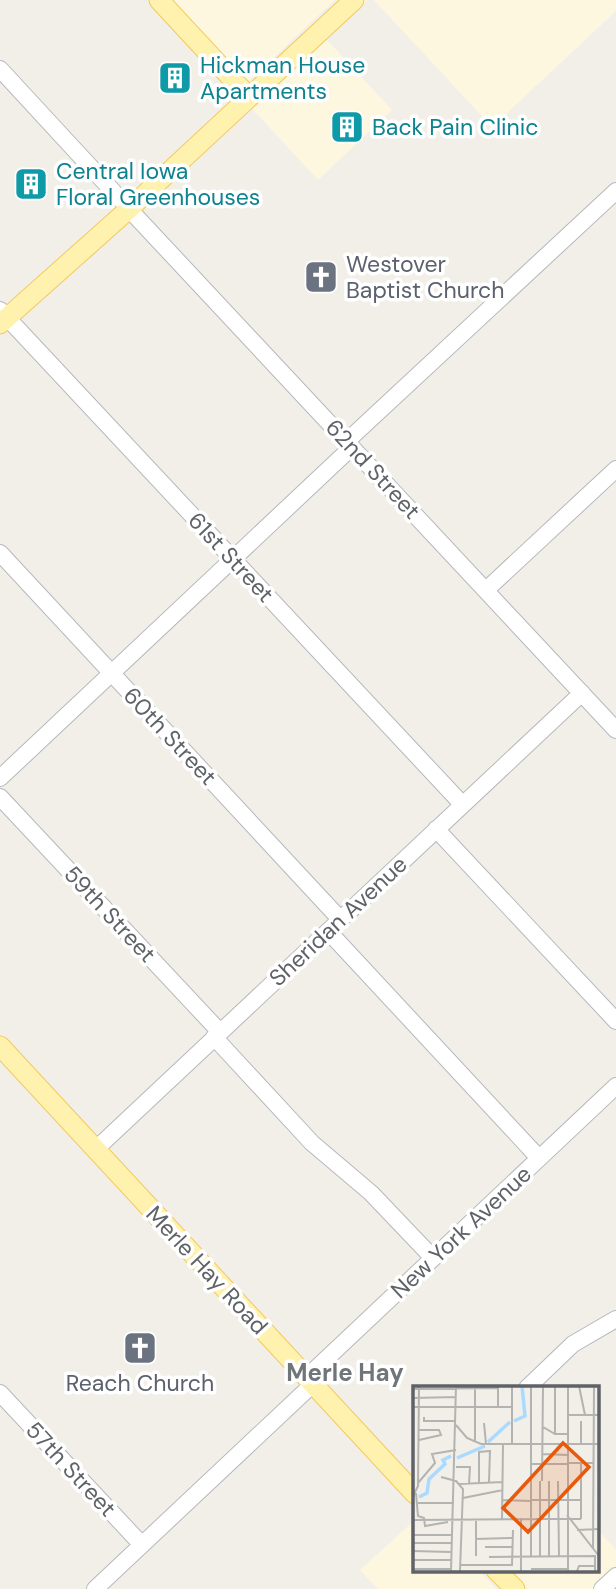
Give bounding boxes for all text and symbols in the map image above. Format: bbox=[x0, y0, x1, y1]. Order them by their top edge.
place label: Hickman House Apartments bbox=[200, 50, 365, 106]
building icon: Hickman House Apartments bbox=[156, 59, 194, 97]
building icon: Back Pain Clinic bbox=[328, 108, 366, 146]
place label: Back Pain Clinic bbox=[372, 112, 538, 142]
place label: Central Iowa Floral Greenhouses bbox=[56, 156, 260, 212]
building icon: Central Iowa Floral Greenhouses bbox=[12, 165, 50, 203]
place label: Westover Baptist Church bbox=[346, 249, 504, 305]
church icon: Westover Baptist Church bbox=[302, 258, 340, 296]
street label: 62nd Street bbox=[319, 413, 427, 525]
street label: 61st Street bbox=[182, 505, 280, 609]
street label: 60th Street bbox=[117, 681, 223, 791]
street label: Sheridan Avenue bbox=[263, 849, 413, 993]
street label: 59th Street bbox=[58, 859, 162, 969]
street label: New York Avenue bbox=[384, 1159, 538, 1305]
street label: Merle Hay Road bbox=[140, 1199, 274, 1341]
church icon: Reach Church bbox=[121, 1329, 159, 1367]
district label: Merle Hay bbox=[286, 1357, 404, 1388]
place label: Reach Church bbox=[66, 1368, 214, 1398]
inset map bbox=[413, 1386, 598, 1572]
street label: 57th Street bbox=[19, 1415, 123, 1523]

